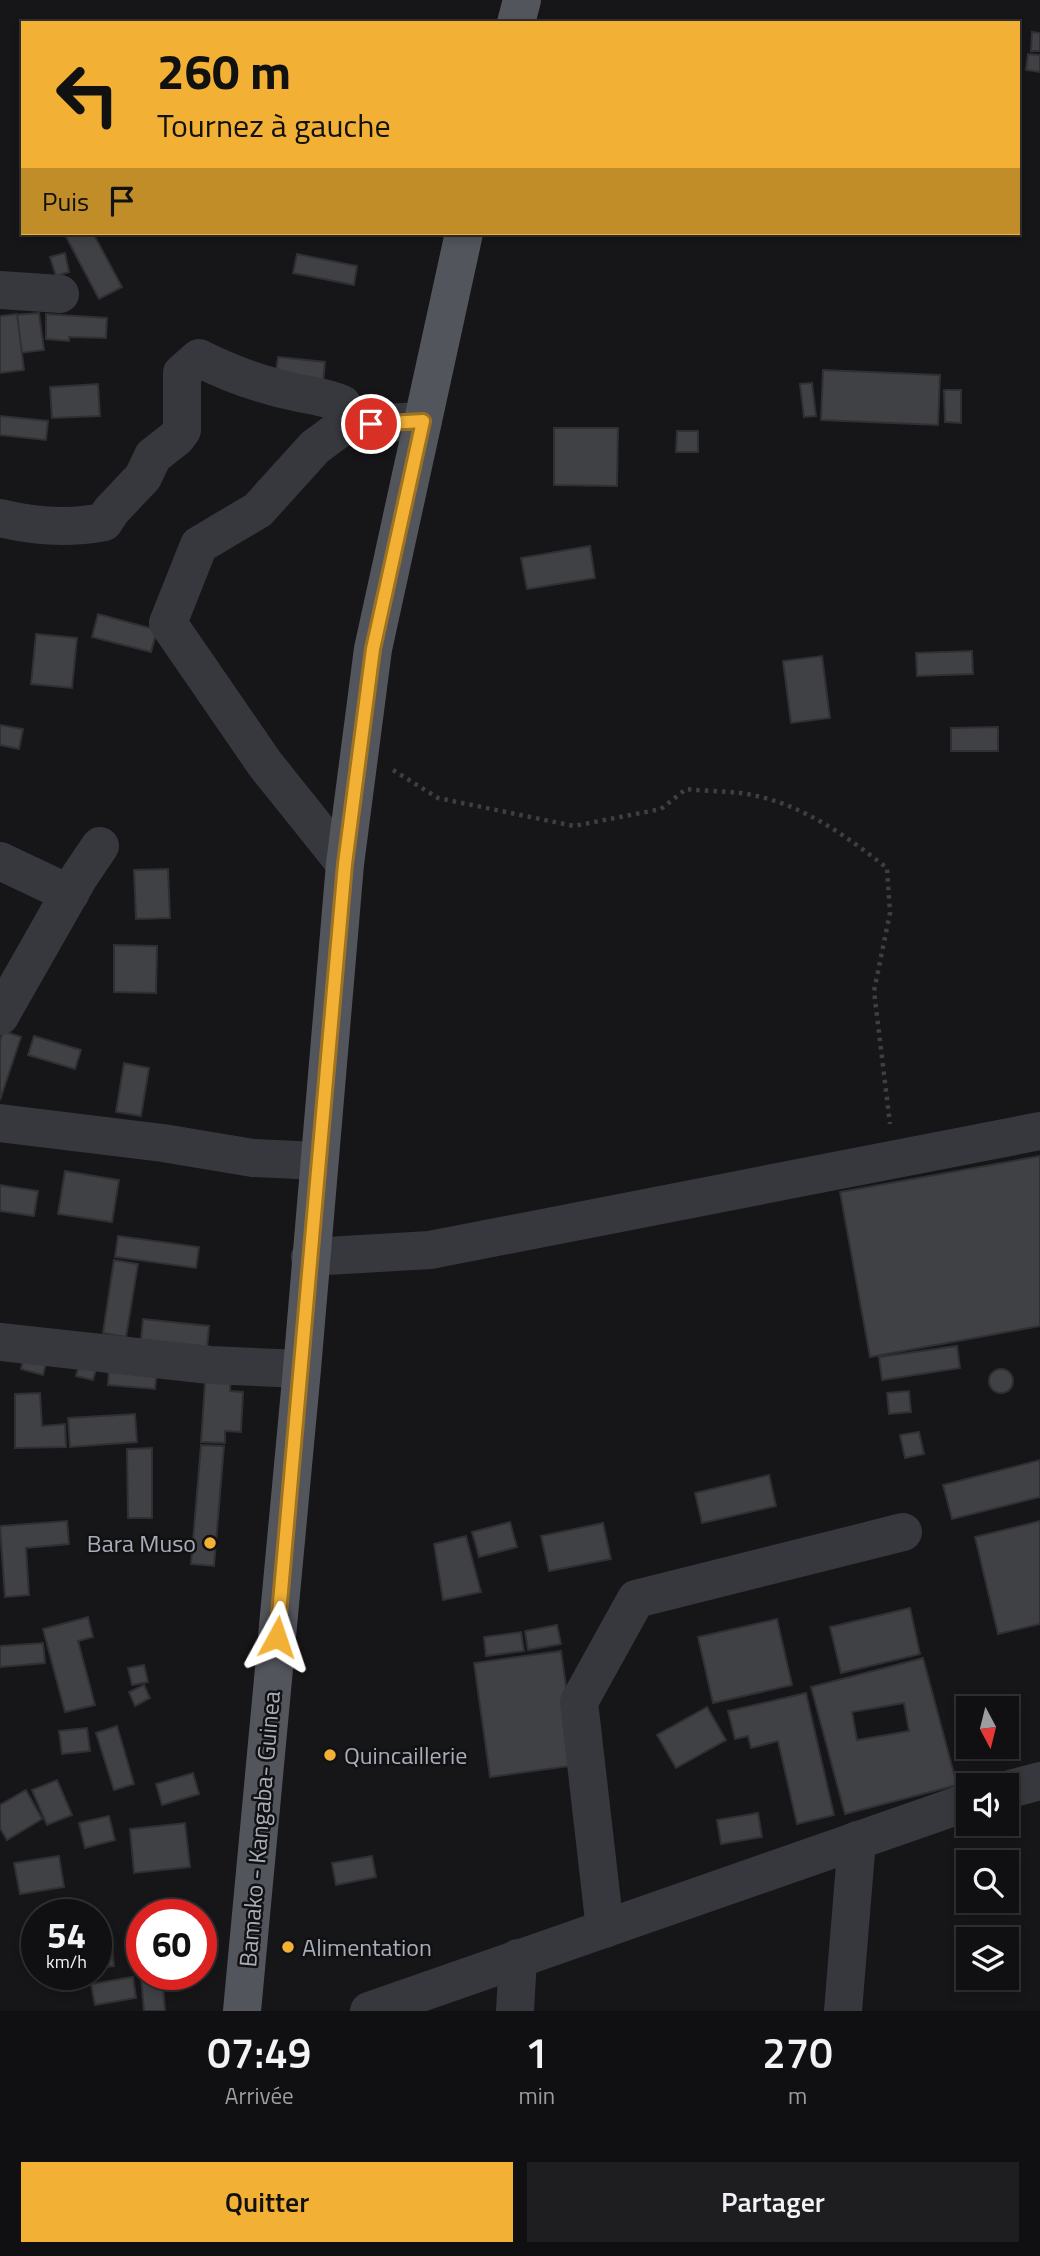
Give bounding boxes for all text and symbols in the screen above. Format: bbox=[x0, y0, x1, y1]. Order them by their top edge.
text: 260 m bbox=[157, 33, 291, 108]
icon: left bbox=[42, 49, 133, 140]
text: Tournez à gauche bbox=[157, 101, 391, 149]
text: Puis bbox=[42, 182, 89, 221]
icon: arrive bbox=[103, 182, 141, 220]
pin bbox=[341, 394, 401, 454]
icon: arrive bbox=[352, 405, 390, 443]
place label: Bara Muso bbox=[87, 1525, 196, 1561]
marker: Bara Muso bbox=[202, 1535, 218, 1551]
position arrow bbox=[240, 1600, 314, 1674]
street label: Bamako - Kangaba- Guinea bbox=[229, 1689, 289, 1969]
north arrow bbox=[956, 1696, 1018, 1759]
map controls bbox=[956, 1696, 1019, 1990]
place label: Quincaillerie bbox=[344, 1737, 467, 1773]
marker: Quincaillerie bbox=[322, 1747, 338, 1763]
button: sound bbox=[956, 1773, 1019, 1836]
button: search bbox=[956, 1850, 1019, 1913]
speed limit sign: 60 bbox=[126, 1899, 217, 1990]
text: 54 bbox=[47, 1908, 86, 1962]
button: layers bbox=[956, 1927, 1019, 1990]
place label: Alimentation bbox=[302, 1929, 432, 1965]
marker: Alimentation bbox=[280, 1939, 296, 1955]
text: km/h bbox=[46, 1948, 87, 1975]
text: 07:49 bbox=[207, 2020, 311, 2084]
text: 1 bbox=[525, 2020, 549, 2084]
text: 270 bbox=[762, 2020, 833, 2084]
text: Arrivée bbox=[225, 2078, 294, 2113]
text: min bbox=[518, 2078, 555, 2113]
text: m bbox=[788, 2078, 807, 2113]
button: Quitter bbox=[21, 2162, 513, 2242]
button: Partager bbox=[527, 2162, 1019, 2242]

